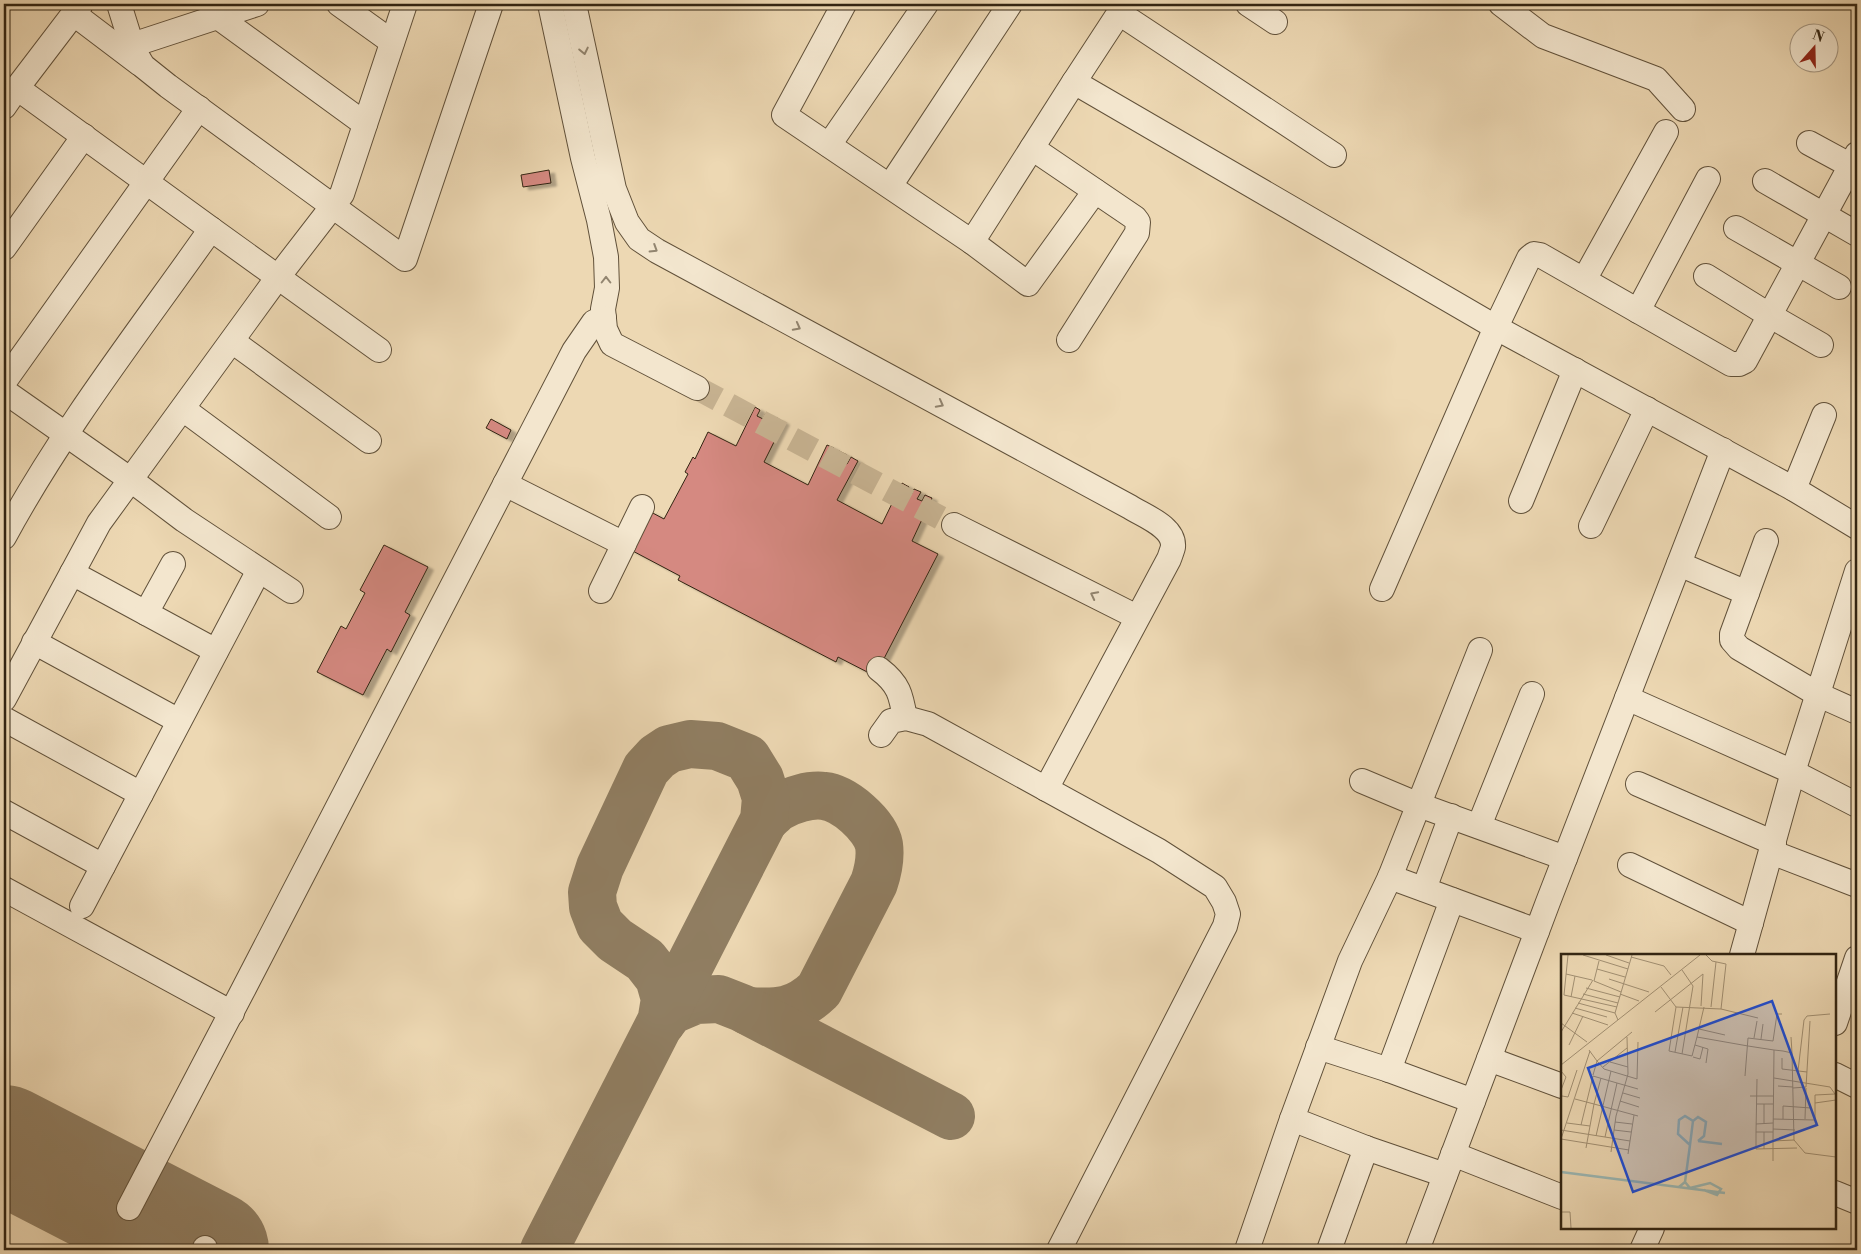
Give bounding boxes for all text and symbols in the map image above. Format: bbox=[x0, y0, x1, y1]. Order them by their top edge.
north arrow bbox=[1788, 22, 1838, 72]
text: N bbox=[1810, 26, 1826, 47]
one-way arrow bbox=[579, 47, 589, 56]
one-way arrow bbox=[649, 242, 658, 252]
one-way arrow bbox=[601, 276, 611, 284]
one-way arrow bbox=[792, 320, 801, 330]
one-way arrow bbox=[934, 398, 943, 408]
one-way arrow bbox=[1090, 591, 1099, 601]
inset map bbox=[1561, 954, 1836, 1229]

